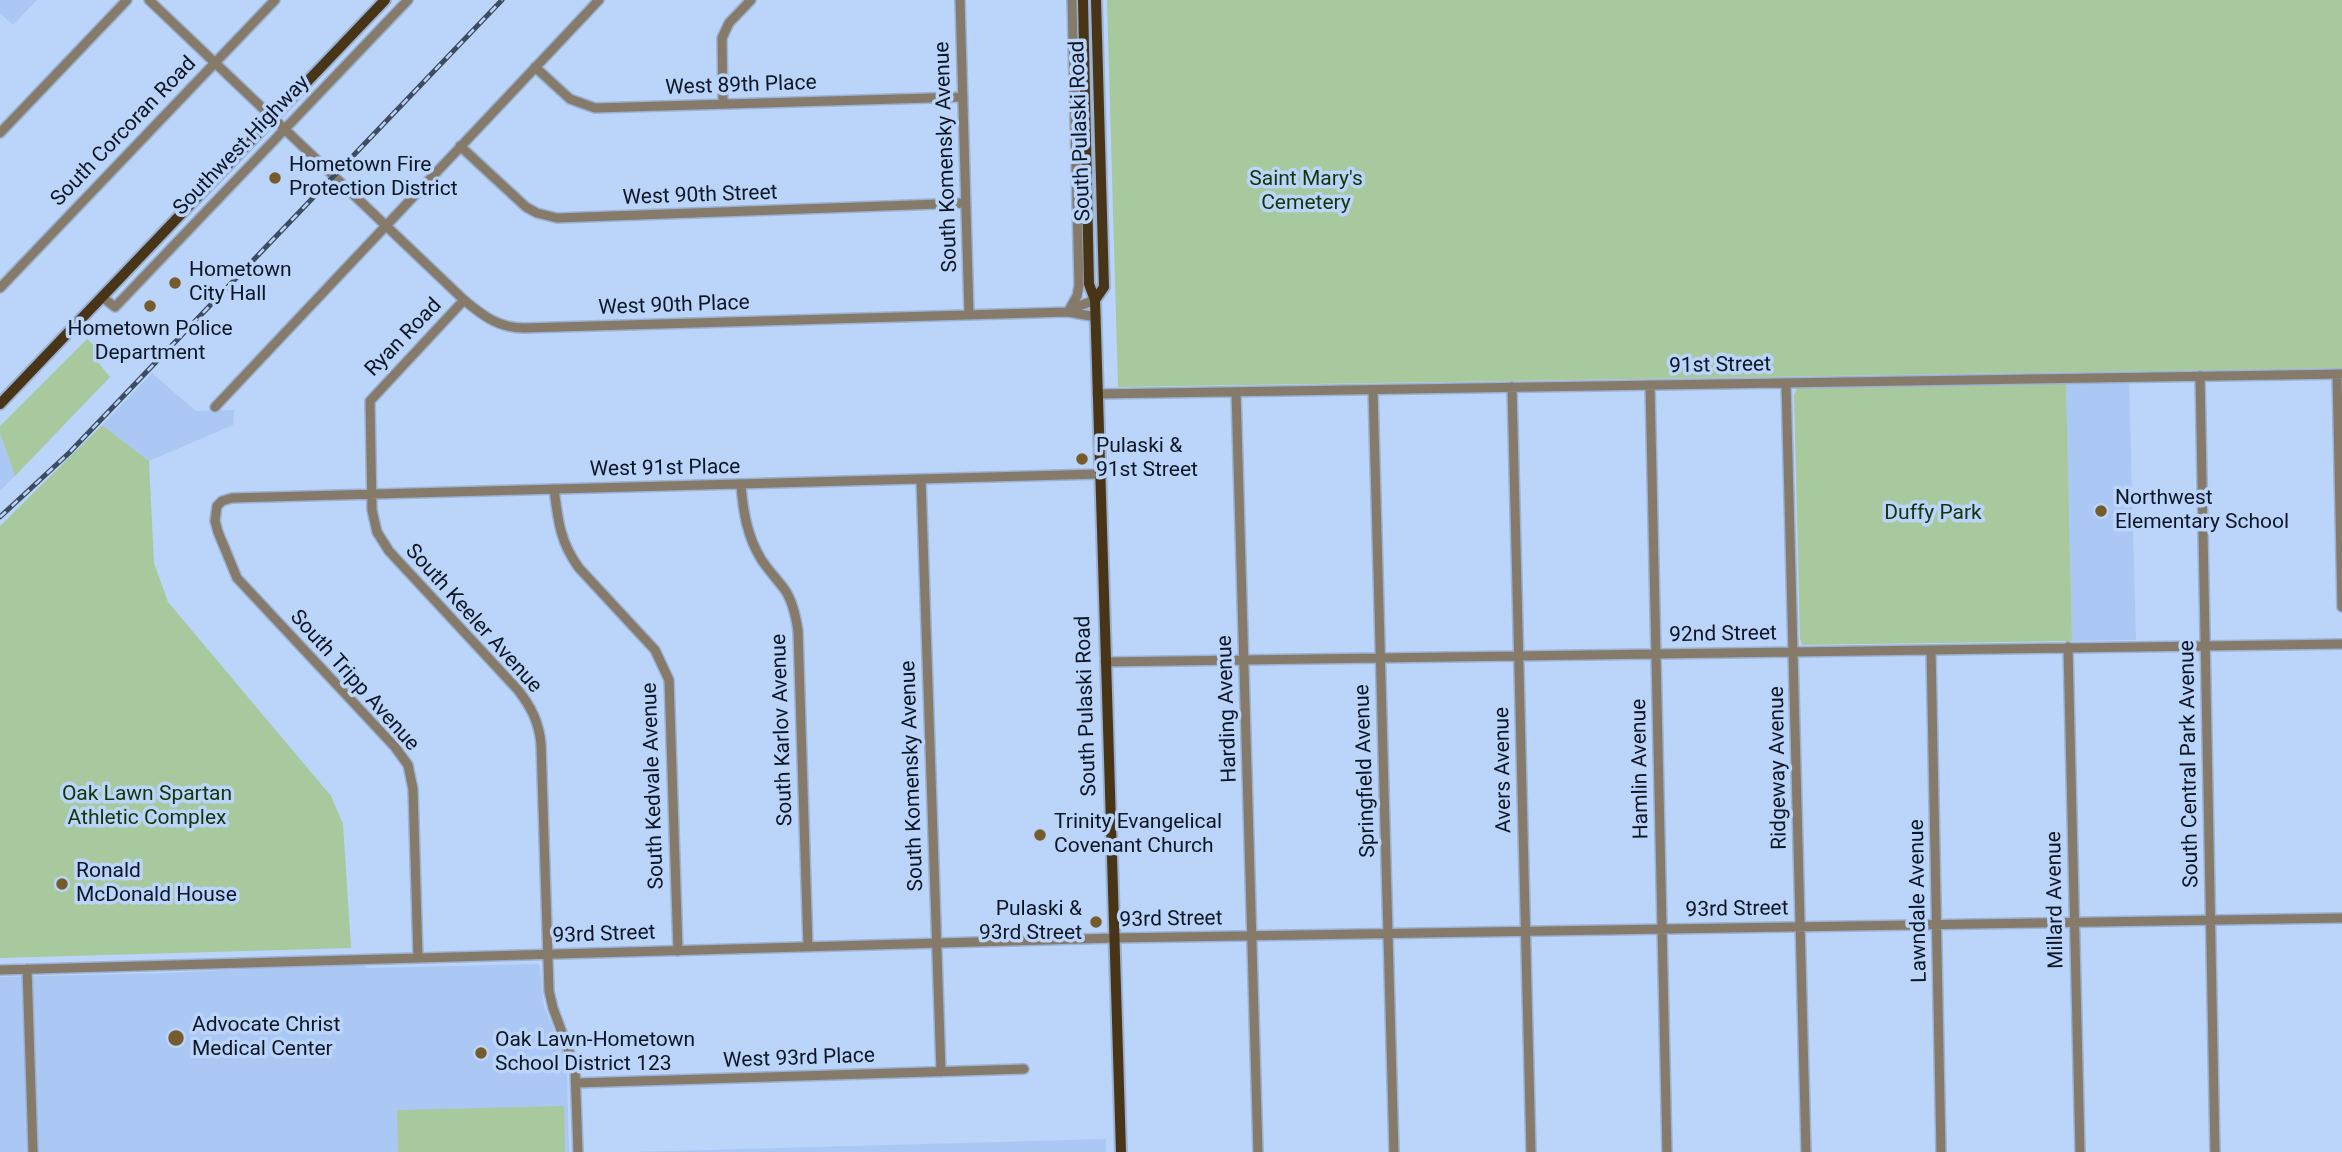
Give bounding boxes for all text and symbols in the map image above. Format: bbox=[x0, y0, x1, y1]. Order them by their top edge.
street label: South Pulaski Road bbox=[1065, 40, 1097, 222]
street label: South Komensky Avenue bbox=[930, 41, 964, 273]
street label: South Corcoran Road bbox=[46, 52, 202, 212]
street label: Southwest Highway bbox=[169, 71, 315, 221]
street label: West 89th Place bbox=[665, 71, 817, 101]
place label: Hometown Fire Protection District bbox=[289, 153, 458, 203]
park label: Saint Mary's Cemetery bbox=[1249, 167, 1363, 217]
marker: Hometown Fire Protection District bbox=[267, 170, 283, 186]
street label: West 90th Street bbox=[622, 181, 778, 211]
place label: Hometown City Hall bbox=[189, 258, 292, 308]
marker: Hometown City Hall bbox=[167, 275, 183, 291]
street label: West 90th Place bbox=[598, 291, 750, 321]
street label: Ryan Road bbox=[361, 294, 447, 382]
marker: Hometown Police Department bbox=[142, 298, 158, 314]
place label: Hometown Police Department bbox=[67, 317, 233, 367]
street label: 91st Street bbox=[1669, 353, 1771, 379]
place label: Pulaski & 91st Street bbox=[1096, 434, 1198, 484]
marker: Pulaski & 91st Street bbox=[1074, 451, 1090, 467]
street label: West 91st Place bbox=[589, 455, 741, 483]
place label: Northwest Elementary School bbox=[2115, 486, 2289, 536]
park label: Duffy Park bbox=[1884, 501, 1982, 527]
marker: Northwest Elementary School bbox=[2093, 503, 2109, 519]
street label: South Keeler Avenue bbox=[399, 539, 547, 699]
street label: South Tripp Avenue bbox=[284, 605, 424, 757]
street label: South Pulaski Road bbox=[1071, 615, 1103, 797]
street label: 92nd Street bbox=[1669, 621, 1777, 649]
street label: South Karlov Avenue bbox=[767, 633, 799, 827]
street label: Harding Avenue bbox=[1213, 635, 1243, 783]
street label: South Central Park Avenue bbox=[2175, 640, 2205, 888]
street label: South Komensky Avenue bbox=[896, 660, 930, 892]
street label: South Kedvale Avenue bbox=[638, 682, 670, 890]
street label: Springfield Avenue bbox=[1350, 684, 1382, 858]
street label: Ridgeway Avenue bbox=[1765, 686, 1793, 850]
street label: Hamlin Avenue bbox=[1627, 699, 1655, 839]
street label: Avers Avenue bbox=[1490, 707, 1518, 833]
park label: Oak Lawn Spartan Athletic Complex bbox=[62, 782, 232, 832]
place label: Trinity Evangelical Covenant Church bbox=[1054, 810, 1222, 860]
street label: Lawndale Avenue bbox=[1905, 819, 1933, 983]
marker: Trinity Evangelical Covenant Church bbox=[1032, 827, 1048, 843]
street label: Millard Avenue bbox=[2042, 831, 2070, 969]
place label: Ronald McDonald House bbox=[76, 859, 237, 909]
marker: Ronald McDonald House bbox=[54, 876, 70, 892]
place label: Pulaski & 93rd Street bbox=[979, 897, 1082, 947]
street label: 93rd Street bbox=[1685, 897, 1789, 923]
street label: 93rd Street bbox=[1119, 907, 1223, 933]
marker: Pulaski & 93rd Street bbox=[1088, 914, 1104, 930]
street label: 93rd Street bbox=[552, 921, 656, 949]
place label: Advocate Christ Medical Center bbox=[192, 1013, 340, 1063]
marker: Advocate Christ Medical Center bbox=[166, 1028, 186, 1048]
place label: Oak Lawn-Hometown School District 123 bbox=[495, 1028, 695, 1078]
street label: West 93rd Place bbox=[723, 1044, 875, 1074]
marker: Oak Lawn-Hometown School District 123 bbox=[473, 1045, 489, 1061]

